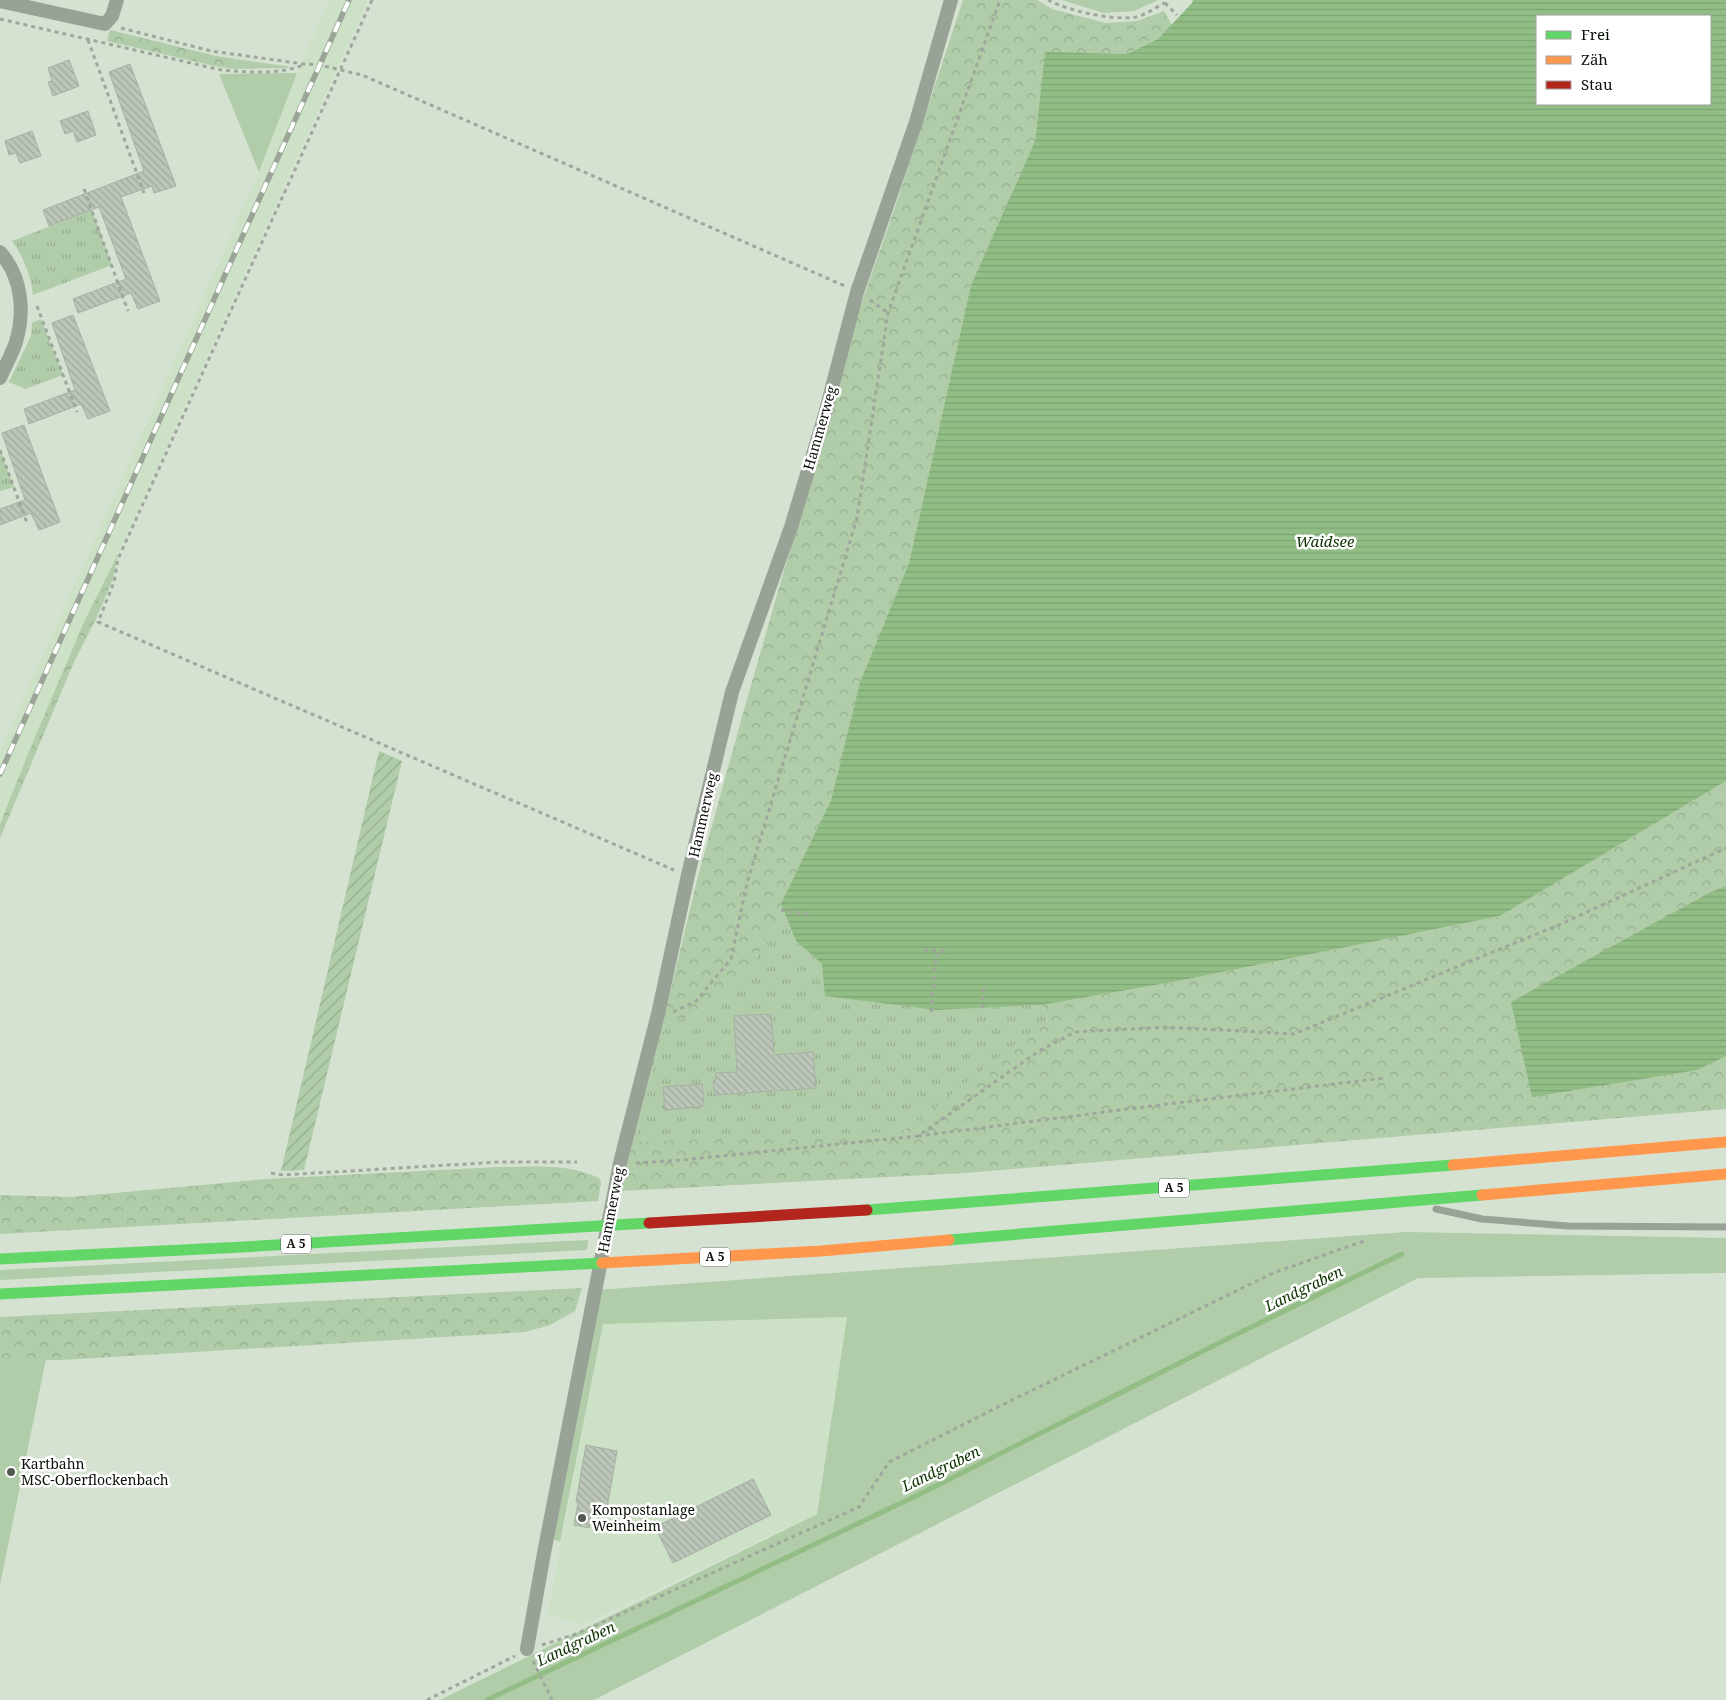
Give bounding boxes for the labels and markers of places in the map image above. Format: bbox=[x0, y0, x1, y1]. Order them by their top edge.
place label: Kartbahn MSC-Oberflockenbach bbox=[21, 1454, 169, 1489]
marker: Kartbahn MSC-Oberflockenbach bbox=[5, 1466, 17, 1478]
place label: Kompostanlage Weinheim bbox=[592, 1500, 695, 1535]
marker: Kompostanlage Weinheim bbox=[576, 1512, 588, 1524]

